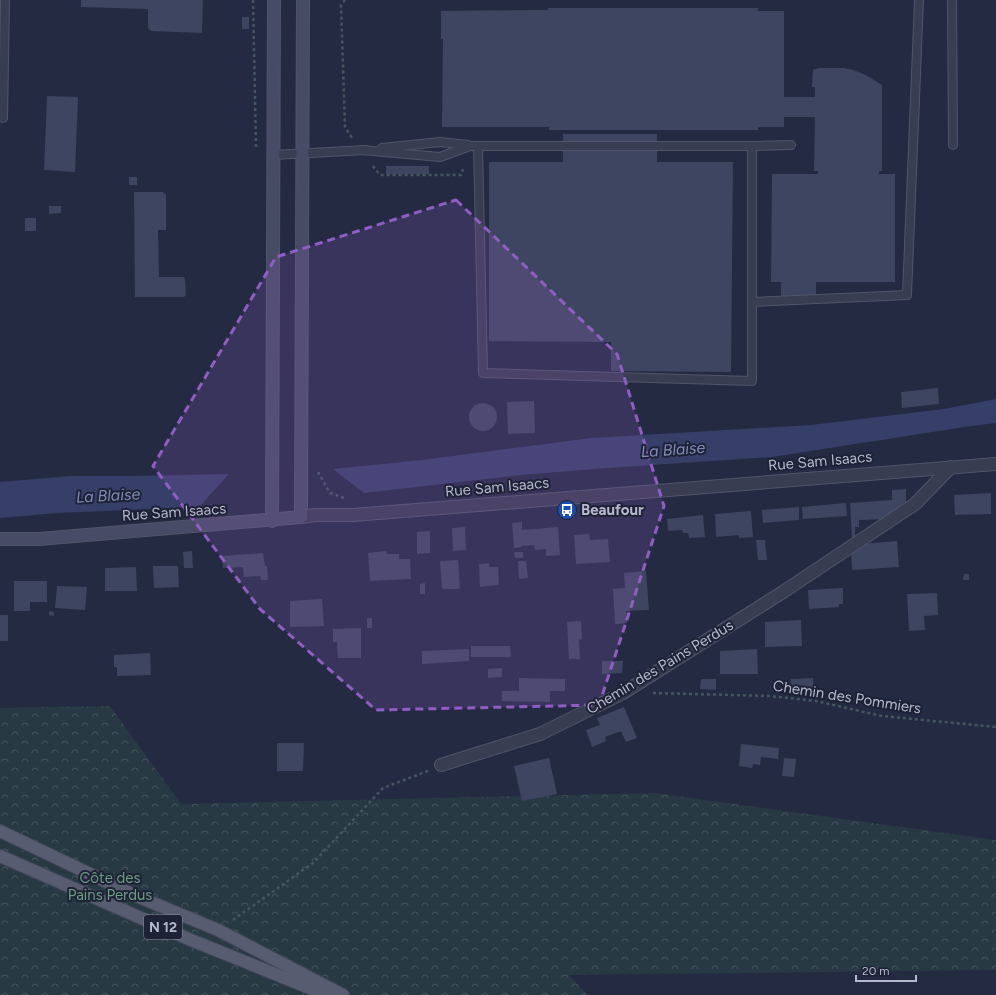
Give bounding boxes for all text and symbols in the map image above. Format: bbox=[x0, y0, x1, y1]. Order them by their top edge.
water label: La Blaise bbox=[640, 438, 706, 461]
street label: Rue Sam Isaacs bbox=[767, 447, 873, 475]
street label: Rue Sam Isaacs bbox=[444, 473, 550, 501]
water label: La Blaise bbox=[75, 484, 141, 507]
street label: Rue Sam Isaacs bbox=[121, 499, 227, 525]
bus stop icon: Beaufour bbox=[556, 499, 578, 521]
place label: Beaufour bbox=[581, 501, 644, 519]
street label: Chemin des Pains Perdus bbox=[583, 616, 737, 718]
street label: Chemin des Pommiers bbox=[772, 676, 922, 718]
park label: Côte des Pains Perdus bbox=[68, 869, 152, 904]
road number: N 12 bbox=[144, 915, 182, 939]
scale bar bbox=[856, 957, 916, 983]
text: 20 m bbox=[862, 964, 890, 978]

